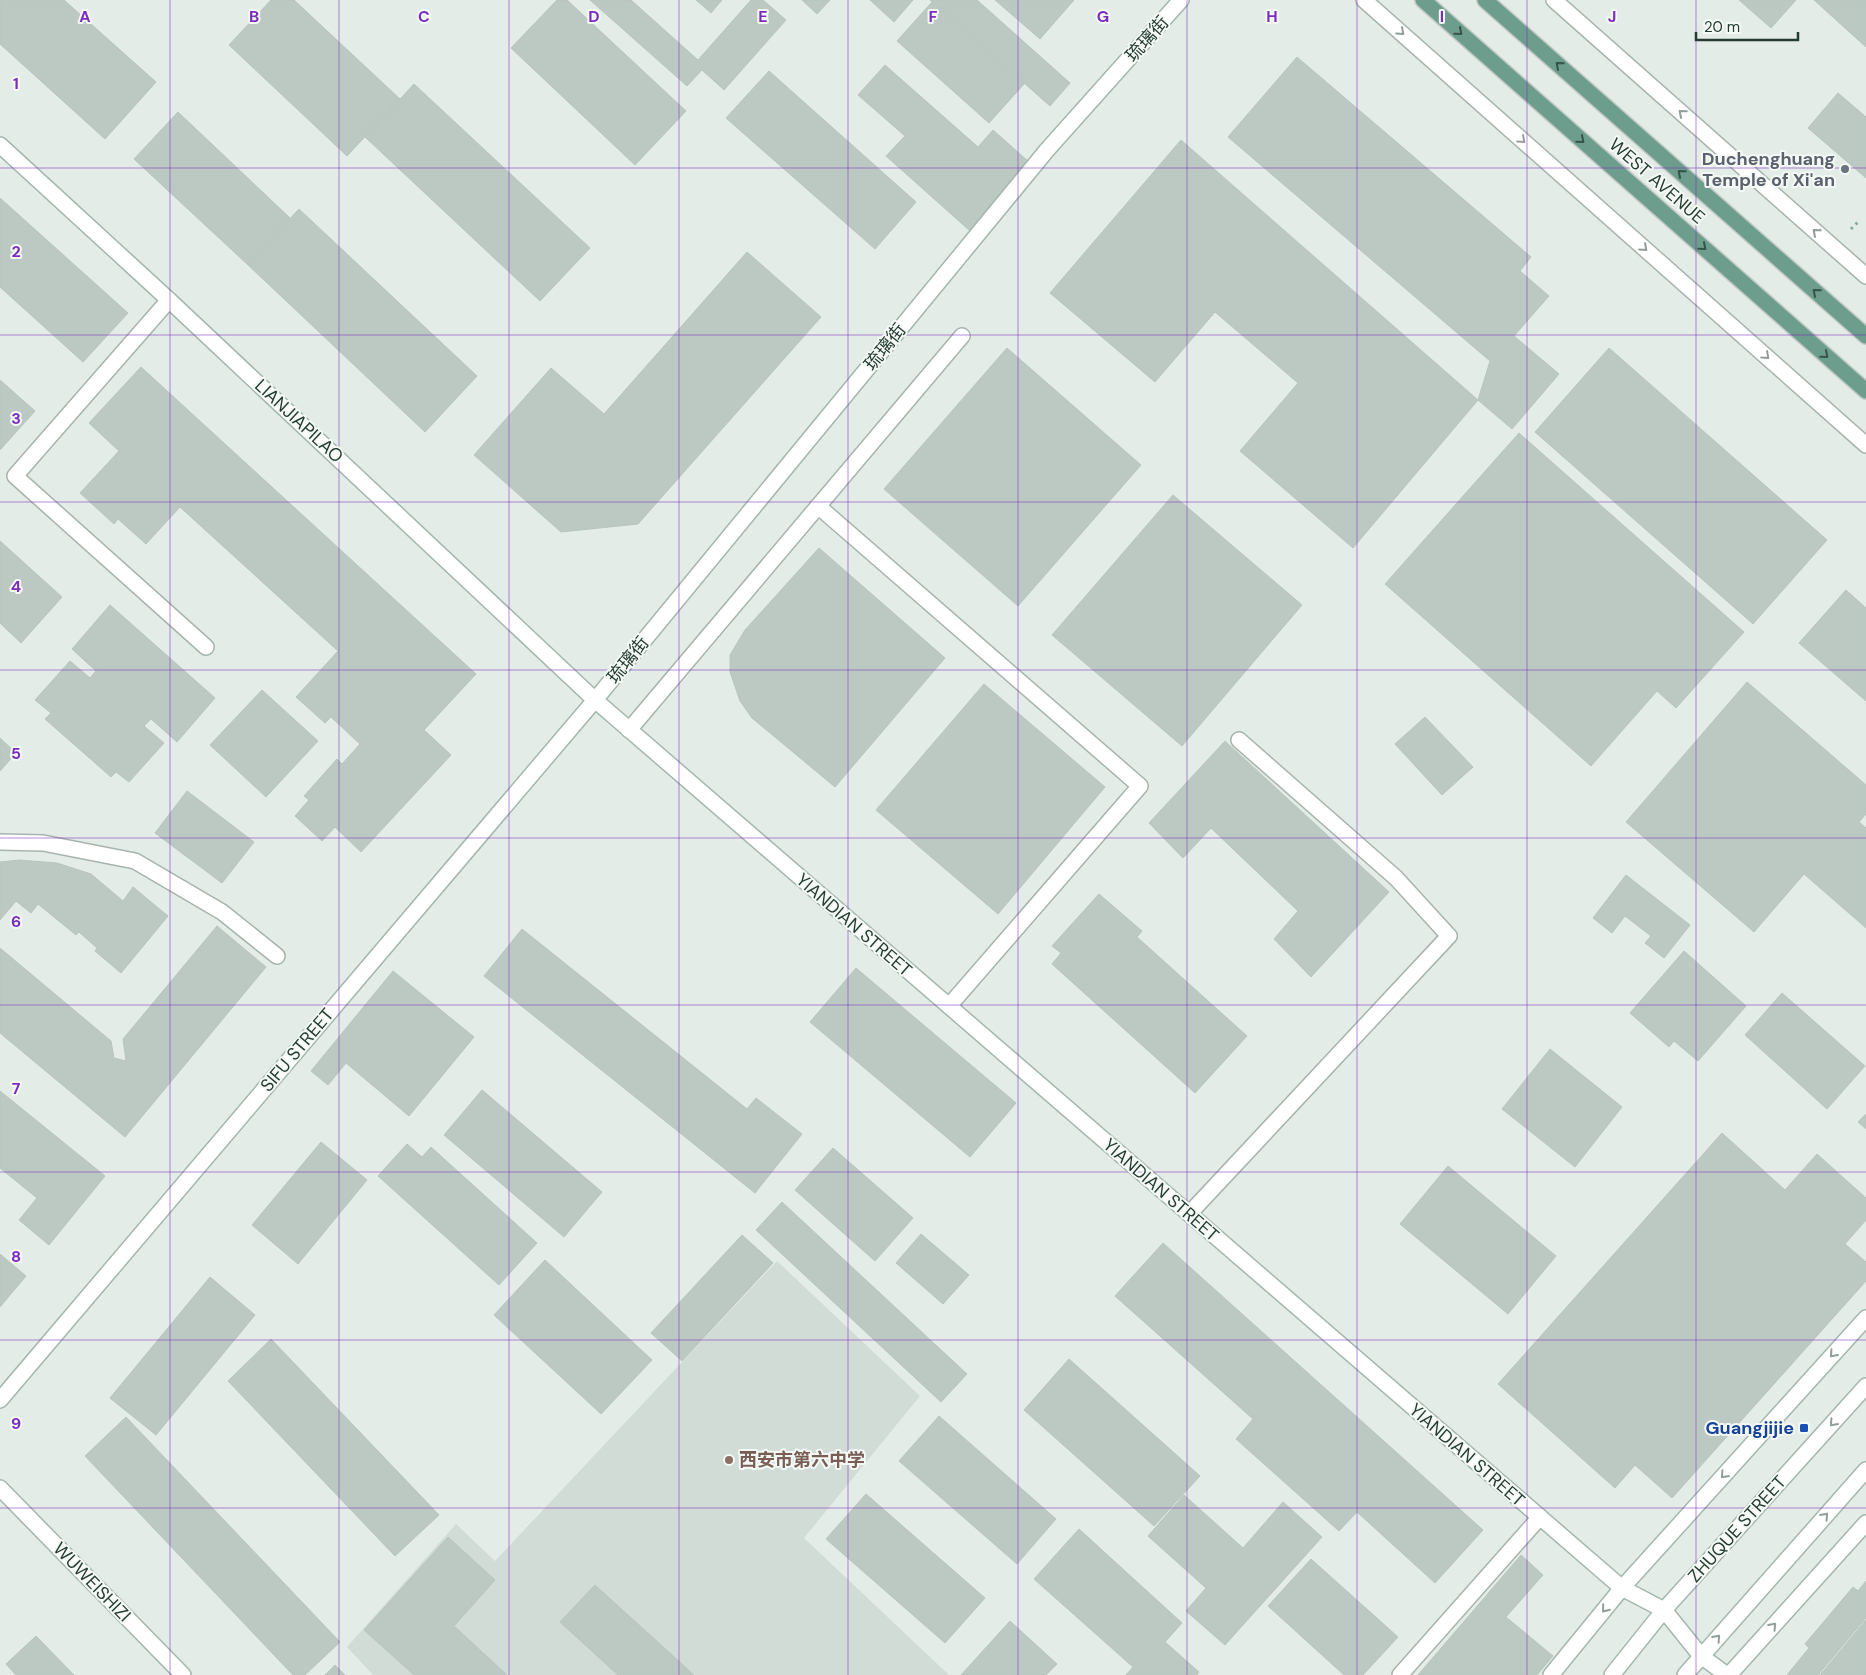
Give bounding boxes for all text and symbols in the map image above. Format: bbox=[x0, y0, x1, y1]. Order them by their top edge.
text: A bbox=[79, 6, 91, 27]
text: B bbox=[249, 6, 259, 27]
text: C bbox=[418, 6, 430, 27]
text: D bbox=[588, 6, 600, 27]
text: E bbox=[758, 6, 768, 27]
text: F bbox=[929, 6, 938, 27]
text: G bbox=[1097, 6, 1109, 27]
text: H bbox=[1266, 6, 1278, 27]
text: I bbox=[1440, 6, 1444, 27]
text: J bbox=[1608, 6, 1616, 27]
scale bar bbox=[1696, 10, 1798, 42]
street label: 琉璃街 bbox=[1120, 11, 1174, 67]
text: 20 m bbox=[1704, 17, 1740, 37]
one-way arrow bbox=[1454, 26, 1463, 35]
one-way arrow bbox=[1395, 27, 1404, 36]
one-way arrow bbox=[1556, 62, 1565, 71]
text: 1 bbox=[13, 73, 19, 94]
one-way arrow bbox=[1678, 110, 1687, 119]
street label: WEST AVENUE bbox=[1604, 133, 1710, 229]
one-way arrow bbox=[1517, 134, 1526, 143]
one-way arrow bbox=[1576, 134, 1585, 143]
place label: Duchenghuang Temple of Xi'an bbox=[1702, 147, 1835, 192]
marker: Duchenghuang Temple of Xi'an bbox=[1839, 163, 1851, 175]
one-way arrow bbox=[1678, 170, 1687, 179]
one-way arrow bbox=[1813, 229, 1822, 238]
text: 2 bbox=[11, 241, 21, 262]
one-way arrow bbox=[1698, 241, 1707, 250]
one-way arrow bbox=[1638, 242, 1647, 251]
one-way arrow bbox=[1813, 289, 1822, 298]
street label: 琉璃街 bbox=[859, 318, 911, 376]
one-way arrow bbox=[1819, 349, 1828, 357]
one-way arrow bbox=[1760, 350, 1769, 359]
street label: LIANJIAPILAO bbox=[250, 374, 348, 468]
text: 3 bbox=[11, 408, 21, 429]
text: 4 bbox=[11, 576, 21, 597]
street label: 琉璃街 bbox=[602, 631, 654, 689]
text: 5 bbox=[11, 743, 21, 764]
street label: YIANDIAN STREET bbox=[791, 868, 917, 982]
text: 6 bbox=[11, 911, 21, 932]
street label: SIFU STREET bbox=[255, 1003, 339, 1097]
text: 7 bbox=[12, 1078, 21, 1099]
street label: YIANDIAN STREET bbox=[1098, 1133, 1224, 1247]
text: 8 bbox=[11, 1246, 21, 1267]
one-way arrow bbox=[1830, 1349, 1839, 1358]
street label: YIANDIAN STREET bbox=[1404, 1398, 1530, 1512]
text: 9 bbox=[11, 1413, 21, 1434]
place label: Guangjijie bbox=[1706, 1416, 1794, 1440]
one-way arrow bbox=[1830, 1417, 1839, 1426]
marker: Guangjijie bbox=[1798, 1422, 1810, 1434]
place label: 西安市第六中学 bbox=[739, 1448, 865, 1472]
marker: 西安市第六中学 bbox=[723, 1454, 735, 1466]
one-way arrow bbox=[1721, 1469, 1730, 1478]
street label: ZHUQUE STREET bbox=[1683, 1471, 1791, 1587]
one-way arrow bbox=[1819, 1513, 1828, 1522]
street label: WUWEISHIZI bbox=[48, 1537, 136, 1627]
one-way arrow bbox=[1601, 1604, 1610, 1613]
one-way arrow bbox=[1767, 1622, 1776, 1631]
one-way arrow bbox=[1711, 1634, 1720, 1643]

